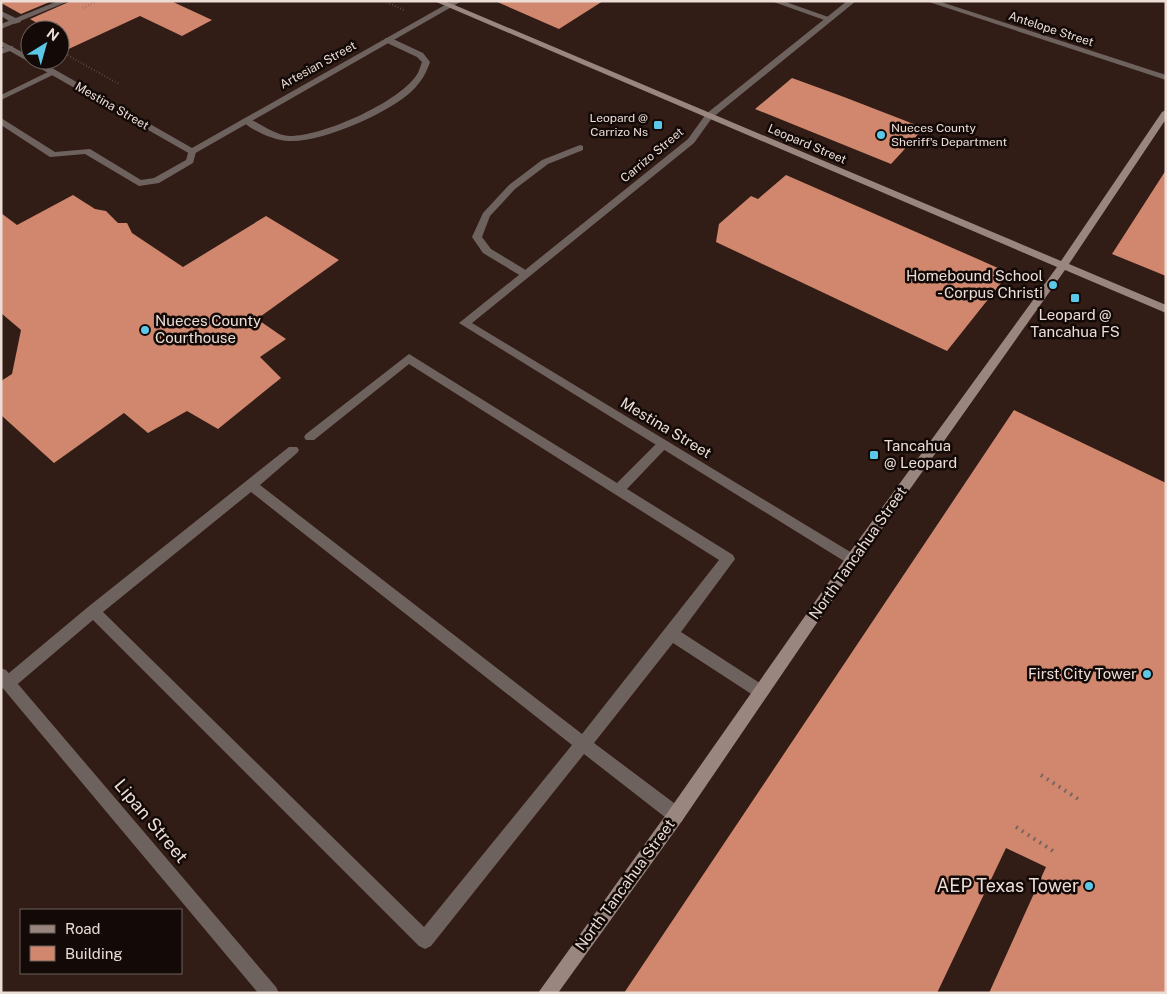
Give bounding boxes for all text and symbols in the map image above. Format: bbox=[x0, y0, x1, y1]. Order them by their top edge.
street label: Antelope Street bbox=[1007, 9, 1096, 49]
north arrow bbox=[20, 20, 70, 70]
text: N bbox=[44, 25, 62, 44]
street label: Artesian Street bbox=[277, 38, 359, 92]
street label: Mestina Street bbox=[73, 79, 151, 133]
place label: Leopard @ Carrizo Ns bbox=[590, 111, 648, 139]
marker: Leopard @ Carrizo Ns bbox=[652, 119, 664, 131]
street label: Leopard Street bbox=[766, 121, 849, 167]
place label: Nueces County Sheriff's Department bbox=[891, 121, 1008, 149]
street label: Carrizo Street bbox=[618, 124, 686, 185]
marker: Nueces County Sheriff's Department bbox=[875, 129, 887, 141]
place label: Homebound School - Corpus Christi bbox=[906, 267, 1043, 301]
marker: Homebound School - Corpus Christi bbox=[1047, 279, 1059, 291]
marker: Leopard @ Tancahua FS bbox=[1069, 292, 1081, 304]
place label: Leopard @ Tancahua FS bbox=[1030, 306, 1120, 340]
place label: Nueces County Courthouse bbox=[155, 312, 261, 346]
marker: Nueces County Courthouse bbox=[139, 324, 151, 336]
street label: Mestina Street bbox=[618, 394, 715, 461]
place label: Tancahua @ Leopard bbox=[884, 437, 957, 471]
marker: Tancahua @ Leopard bbox=[868, 449, 880, 461]
street label: North Tancahua Street bbox=[805, 483, 910, 622]
place label: First City Tower bbox=[1028, 665, 1137, 682]
marker: First City Tower bbox=[1141, 668, 1153, 680]
street label: Lipan Street bbox=[110, 775, 192, 867]
street label: North Tancahua Street bbox=[571, 816, 678, 954]
place label: AEP Texas Tower bbox=[936, 875, 1079, 896]
marker: AEP Texas Tower bbox=[1083, 880, 1095, 892]
legend bbox=[20, 909, 182, 974]
text: Road bbox=[65, 920, 101, 937]
text: Building bbox=[65, 945, 123, 962]

